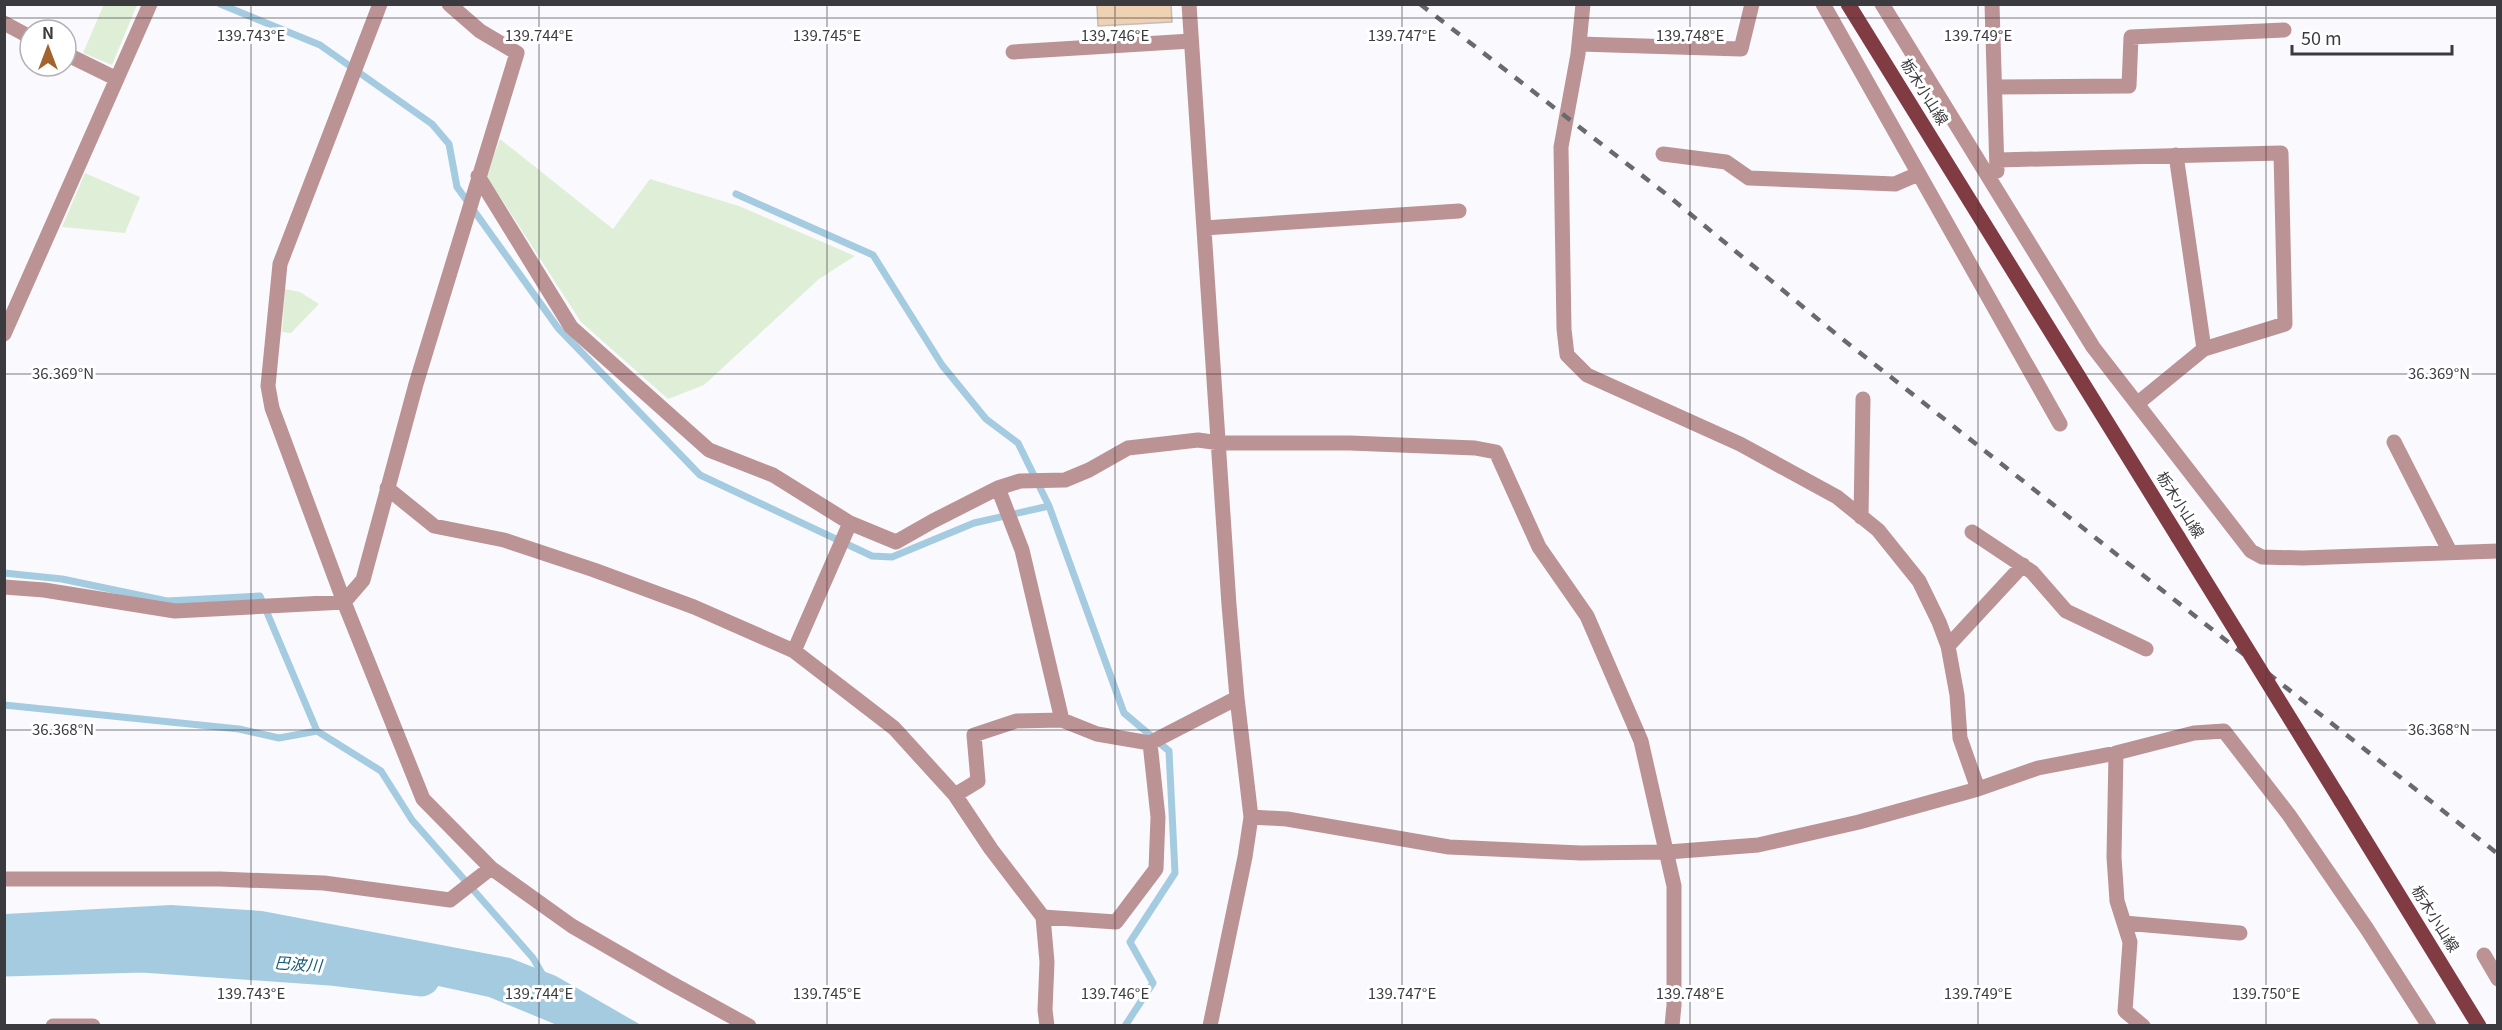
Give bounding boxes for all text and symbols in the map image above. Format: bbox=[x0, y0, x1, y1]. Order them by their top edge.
north arrow bbox=[18, 18, 78, 78]
scale bar bbox=[2292, 18, 2452, 56]
text: N bbox=[42, 20, 54, 44]
text: 139.743°E bbox=[217, 24, 285, 45]
text: 139.744°E bbox=[505, 24, 573, 45]
text: 139.745°E bbox=[793, 24, 861, 45]
text: 139.746°E bbox=[1081, 24, 1149, 45]
text: 139.747°E bbox=[1368, 24, 1436, 45]
text: 139.748°E bbox=[1656, 24, 1724, 45]
text: 139.749°E bbox=[1944, 24, 2012, 45]
text: 50 m bbox=[2301, 24, 2342, 50]
street label: 栃木小山線 bbox=[1896, 54, 1954, 129]
text: 36.369°N bbox=[32, 362, 94, 383]
text: 36.369°N bbox=[2408, 362, 2470, 383]
street label: 栃木小山線 bbox=[2152, 467, 2210, 542]
text: 36.368°N bbox=[32, 718, 94, 739]
text: 36.368°N bbox=[2408, 718, 2470, 739]
street label: 栃木小山線 bbox=[2407, 881, 2465, 956]
water label: 巴波川 bbox=[273, 949, 325, 977]
text: 139.743°E bbox=[217, 982, 285, 1003]
text: 139.744°E bbox=[505, 982, 573, 1003]
text: 139.745°E bbox=[793, 982, 861, 1003]
text: 139.746°E bbox=[1081, 982, 1149, 1003]
text: 139.747°E bbox=[1368, 982, 1436, 1003]
text: 139.748°E bbox=[1656, 982, 1724, 1003]
text: 139.749°E bbox=[1944, 982, 2012, 1003]
text: 139.750°E bbox=[2232, 982, 2300, 1003]

